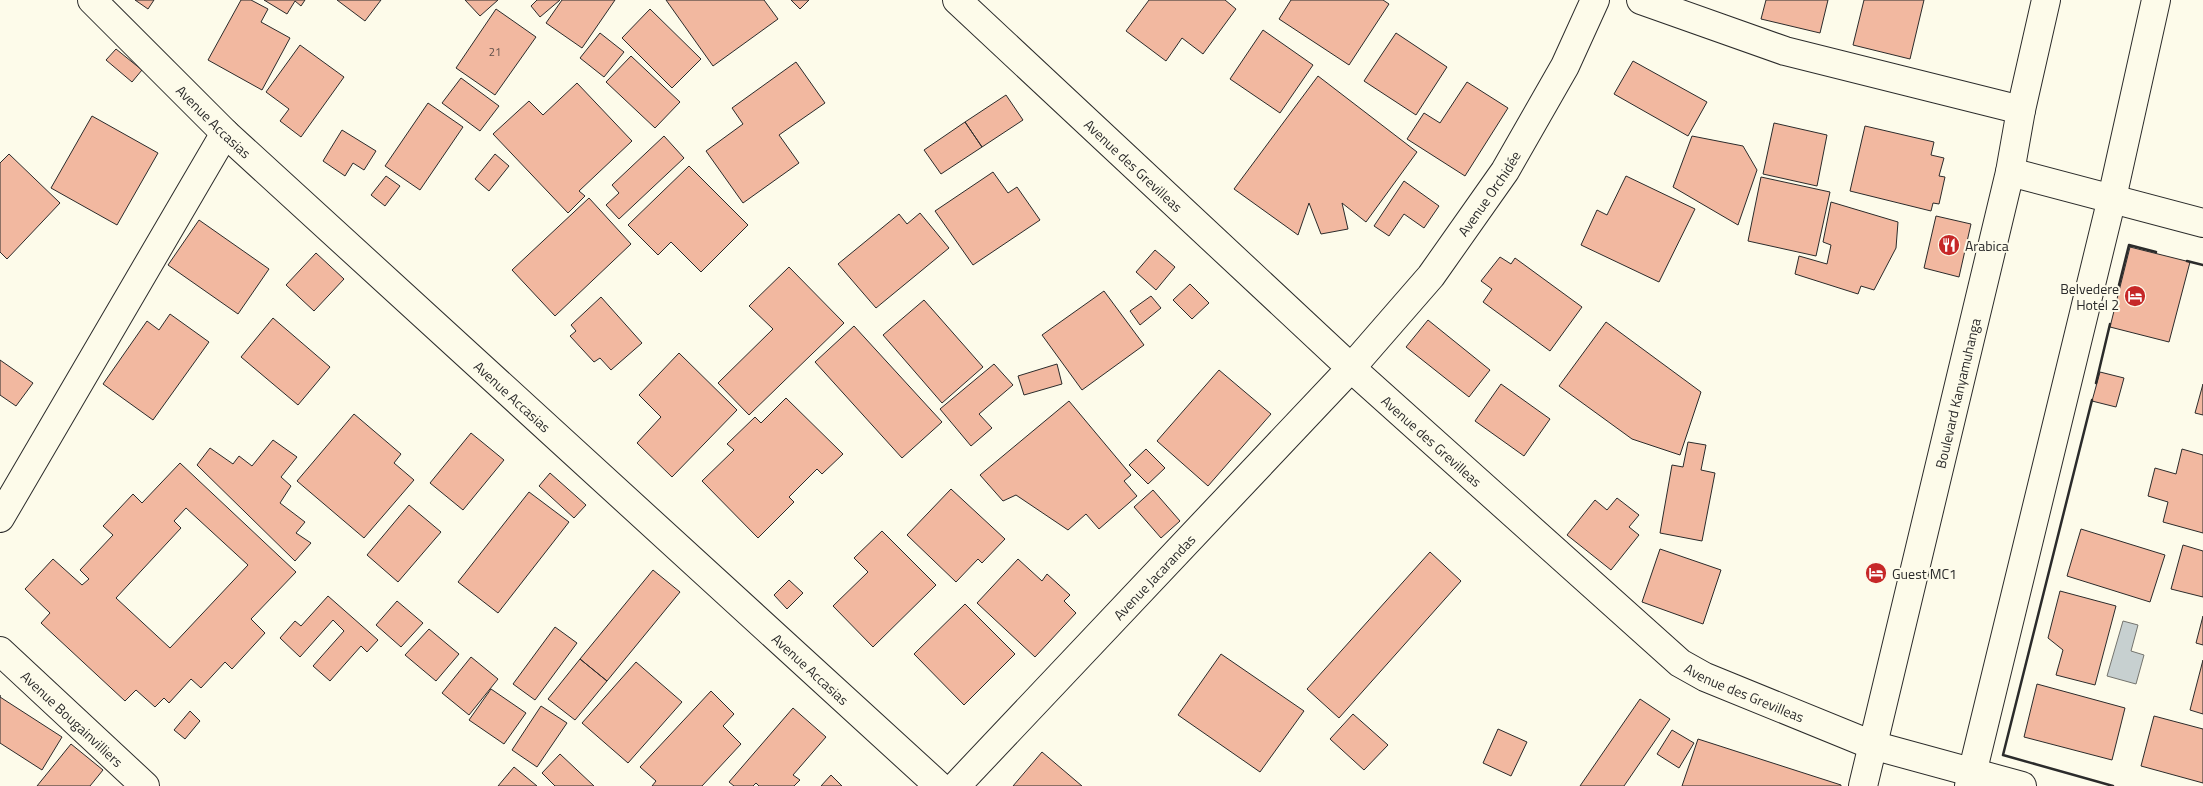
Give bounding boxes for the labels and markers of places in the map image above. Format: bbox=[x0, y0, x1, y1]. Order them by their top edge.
restaurant icon: Arabica bbox=[1937, 233, 1961, 257]
place label: Arabica bbox=[1965, 235, 2009, 256]
place label: Belvedere Hotel 2 bbox=[2060, 278, 2119, 315]
hotel icon: Belvedere Hotel 2 bbox=[2123, 284, 2147, 308]
hotel icon: Guest MC1 bbox=[1864, 561, 1888, 585]
place label: Guest MC1 bbox=[1892, 563, 1957, 584]

